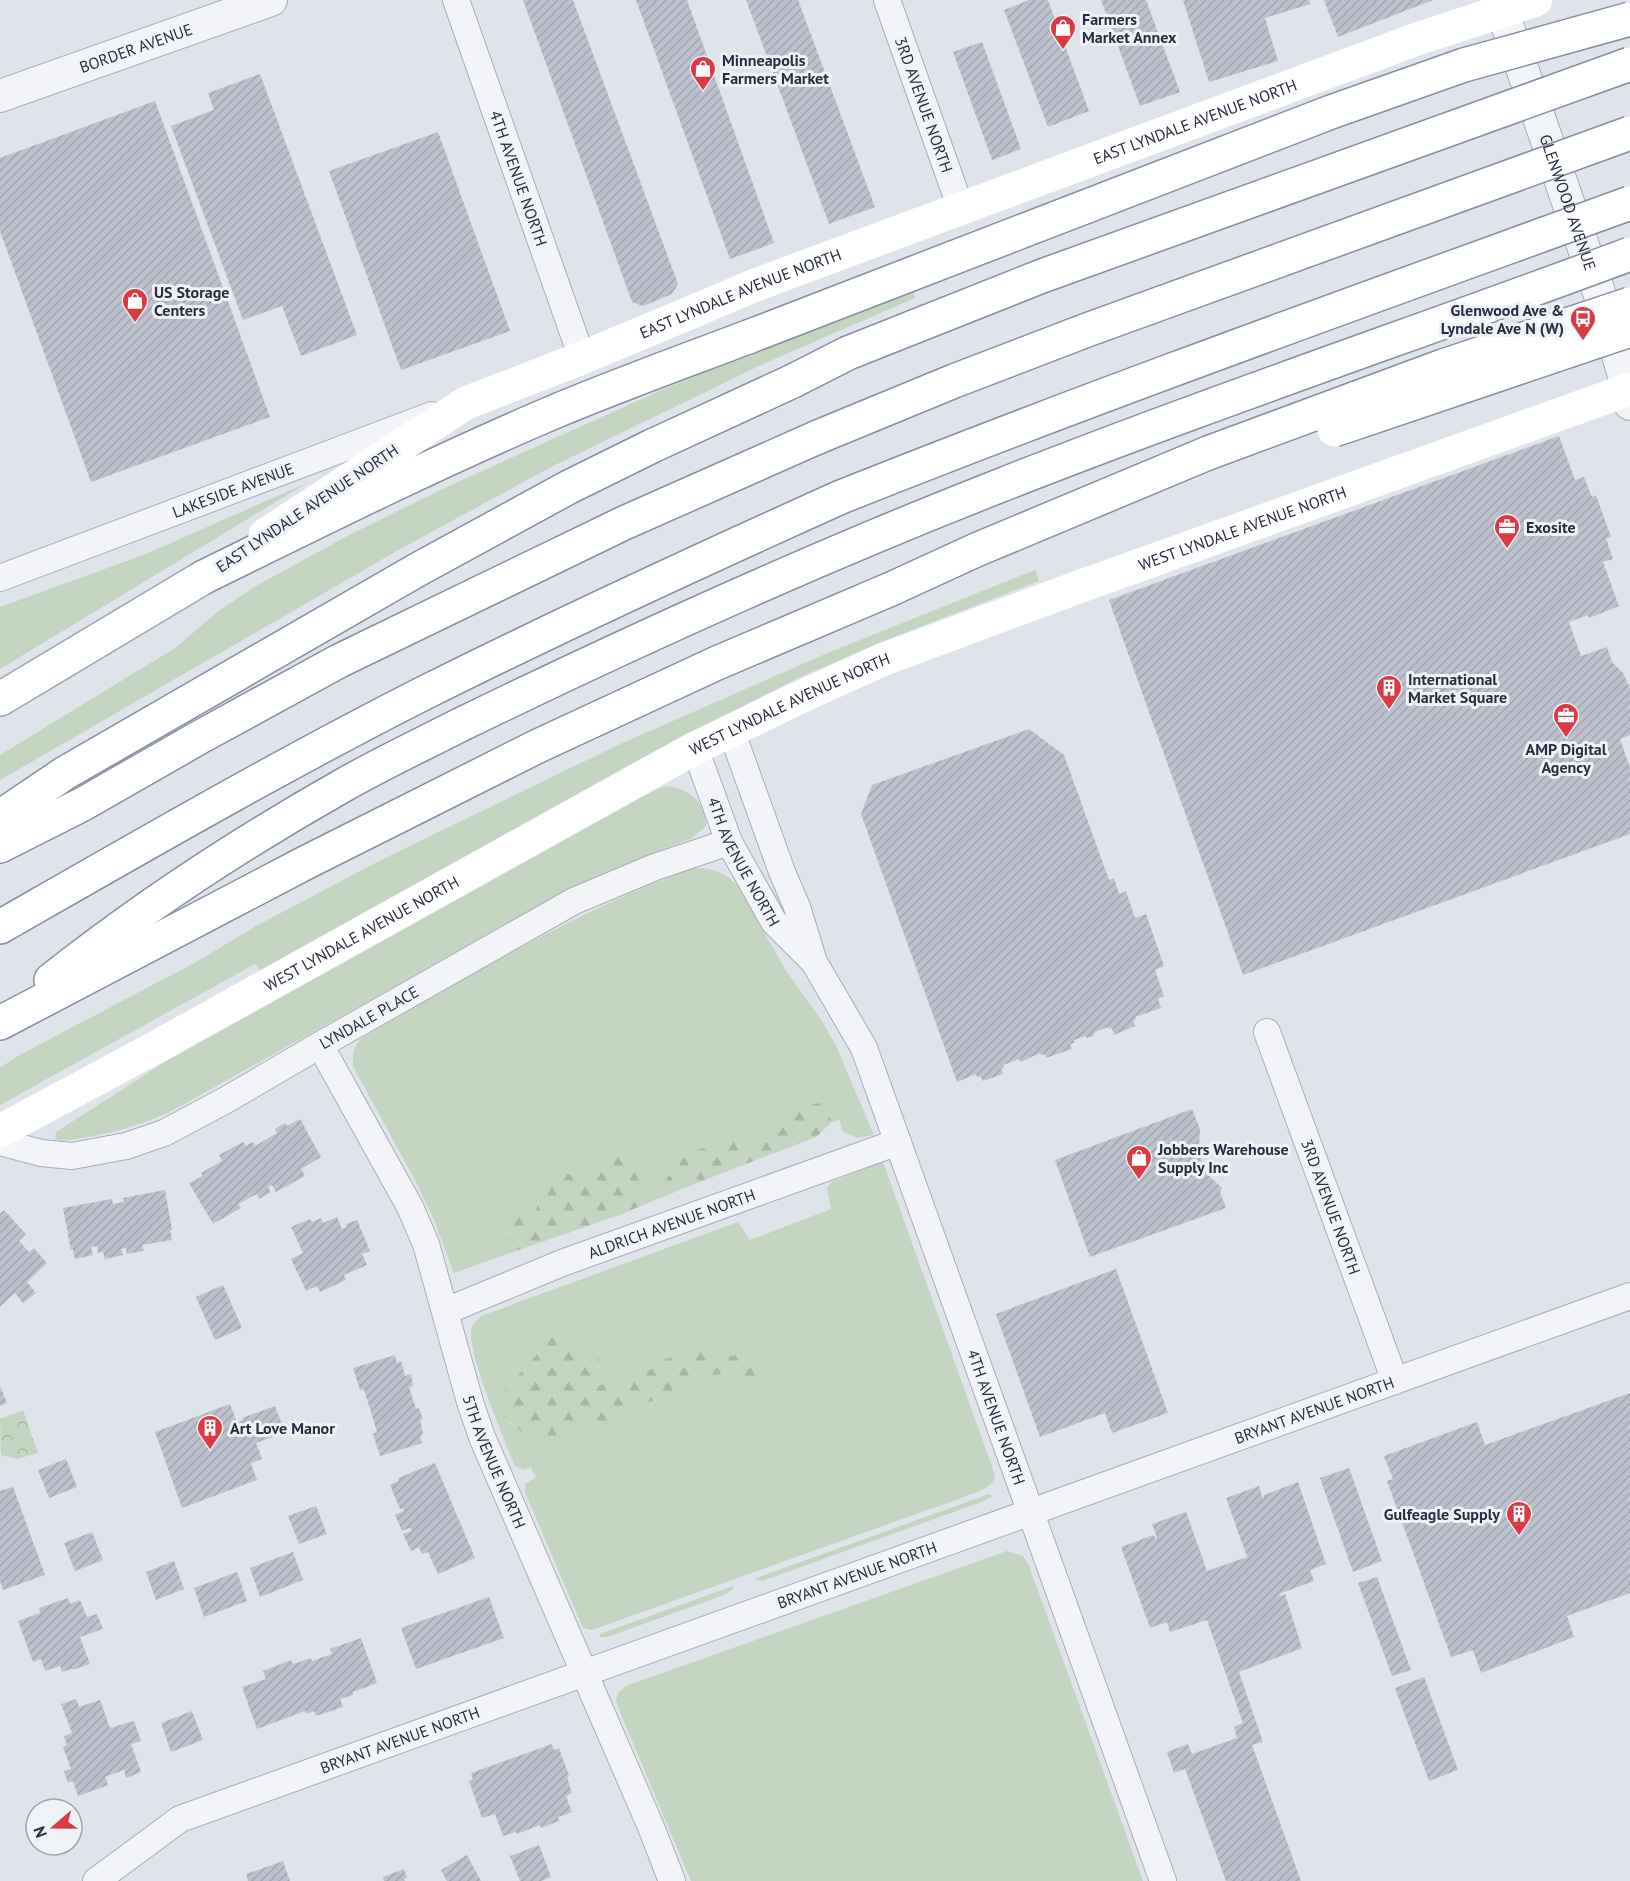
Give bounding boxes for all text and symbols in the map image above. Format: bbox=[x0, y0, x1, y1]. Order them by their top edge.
place label: Farmers Market Annex bbox=[1082, 9, 1177, 47]
shop icon: Farmers Market Annex bbox=[1048, 13, 1078, 51]
street label: BORDER AVENUE bbox=[77, 19, 195, 77]
street label: 3RD AVENUE NORTH bbox=[891, 34, 957, 175]
place label: Minneapolis Farmers Market bbox=[722, 50, 829, 88]
shop icon: Minneapolis Farmers Market bbox=[688, 54, 718, 92]
street label: EAST LYNDALE AVENUE NORTH bbox=[1090, 75, 1300, 169]
street label: 4TH AVENUE NORTH bbox=[486, 108, 552, 249]
street label: GLENWOOD AVENUE bbox=[1535, 131, 1601, 273]
street label: EAST LYNDALE AVENUE NORTH bbox=[636, 244, 844, 343]
place label: US Storage Centers bbox=[154, 282, 229, 320]
shop icon: US Storage Centers bbox=[120, 286, 150, 324]
place label: Glenwood Ave & Lyndale Ave N (W) bbox=[1441, 300, 1564, 338]
bus stop icon: Glenwood Ave & Lyndale Ave N (W) bbox=[1568, 304, 1598, 342]
street label: EAST LYNDALE AVENUE NORTH bbox=[212, 439, 402, 577]
street label: LAKESIDE AVENUE bbox=[169, 458, 296, 522]
street label: WEST LYNDALE AVENUE NORTH bbox=[1136, 482, 1349, 575]
office icon: Exosite bbox=[1492, 512, 1522, 550]
place label: Exosite bbox=[1526, 517, 1576, 537]
street label: WEST LYNDALE AVENUE NORTH bbox=[686, 648, 893, 759]
place label: International Market Square bbox=[1408, 669, 1507, 707]
building icon: International Market Square bbox=[1374, 673, 1404, 711]
office icon: AMP Digital Agency bbox=[1551, 701, 1581, 739]
place label: AMP Digital Agency bbox=[1526, 739, 1607, 777]
street label: 4TH AVENUE NORTH bbox=[704, 794, 784, 930]
street label: WEST LYNDALE AVENUE NORTH bbox=[261, 871, 462, 995]
street label: LYNDALE PLACE bbox=[316, 981, 422, 1053]
street label: 3RD AVENUE NORTH bbox=[1297, 1136, 1365, 1277]
place label: Jobbers Warehouse Supply Inc bbox=[1157, 1139, 1289, 1177]
shop icon: Jobbers Warehouse Supply Inc bbox=[1124, 1143, 1154, 1181]
street label: ALDRICH AVENUE NORTH bbox=[585, 1184, 758, 1263]
street label: 4TH AVENUE NORTH bbox=[963, 1347, 1030, 1487]
street label: BRYANT AVENUE NORTH bbox=[1232, 1372, 1397, 1448]
street label: 5TH AVENUE NORTH bbox=[459, 1393, 530, 1531]
building icon: Art Love Manor bbox=[195, 1413, 225, 1451]
place label: Art Love Manor bbox=[230, 1418, 335, 1438]
building icon: Gulfeagle Supply bbox=[1504, 1499, 1534, 1537]
place label: Gulfeagle Supply bbox=[1384, 1504, 1500, 1524]
street label: BRYANT AVENUE NORTH bbox=[774, 1537, 939, 1613]
street label: BRYANT AVENUE NORTH bbox=[317, 1702, 482, 1778]
north arrow bbox=[24, 1797, 84, 1857]
text: N bbox=[29, 1824, 51, 1840]

